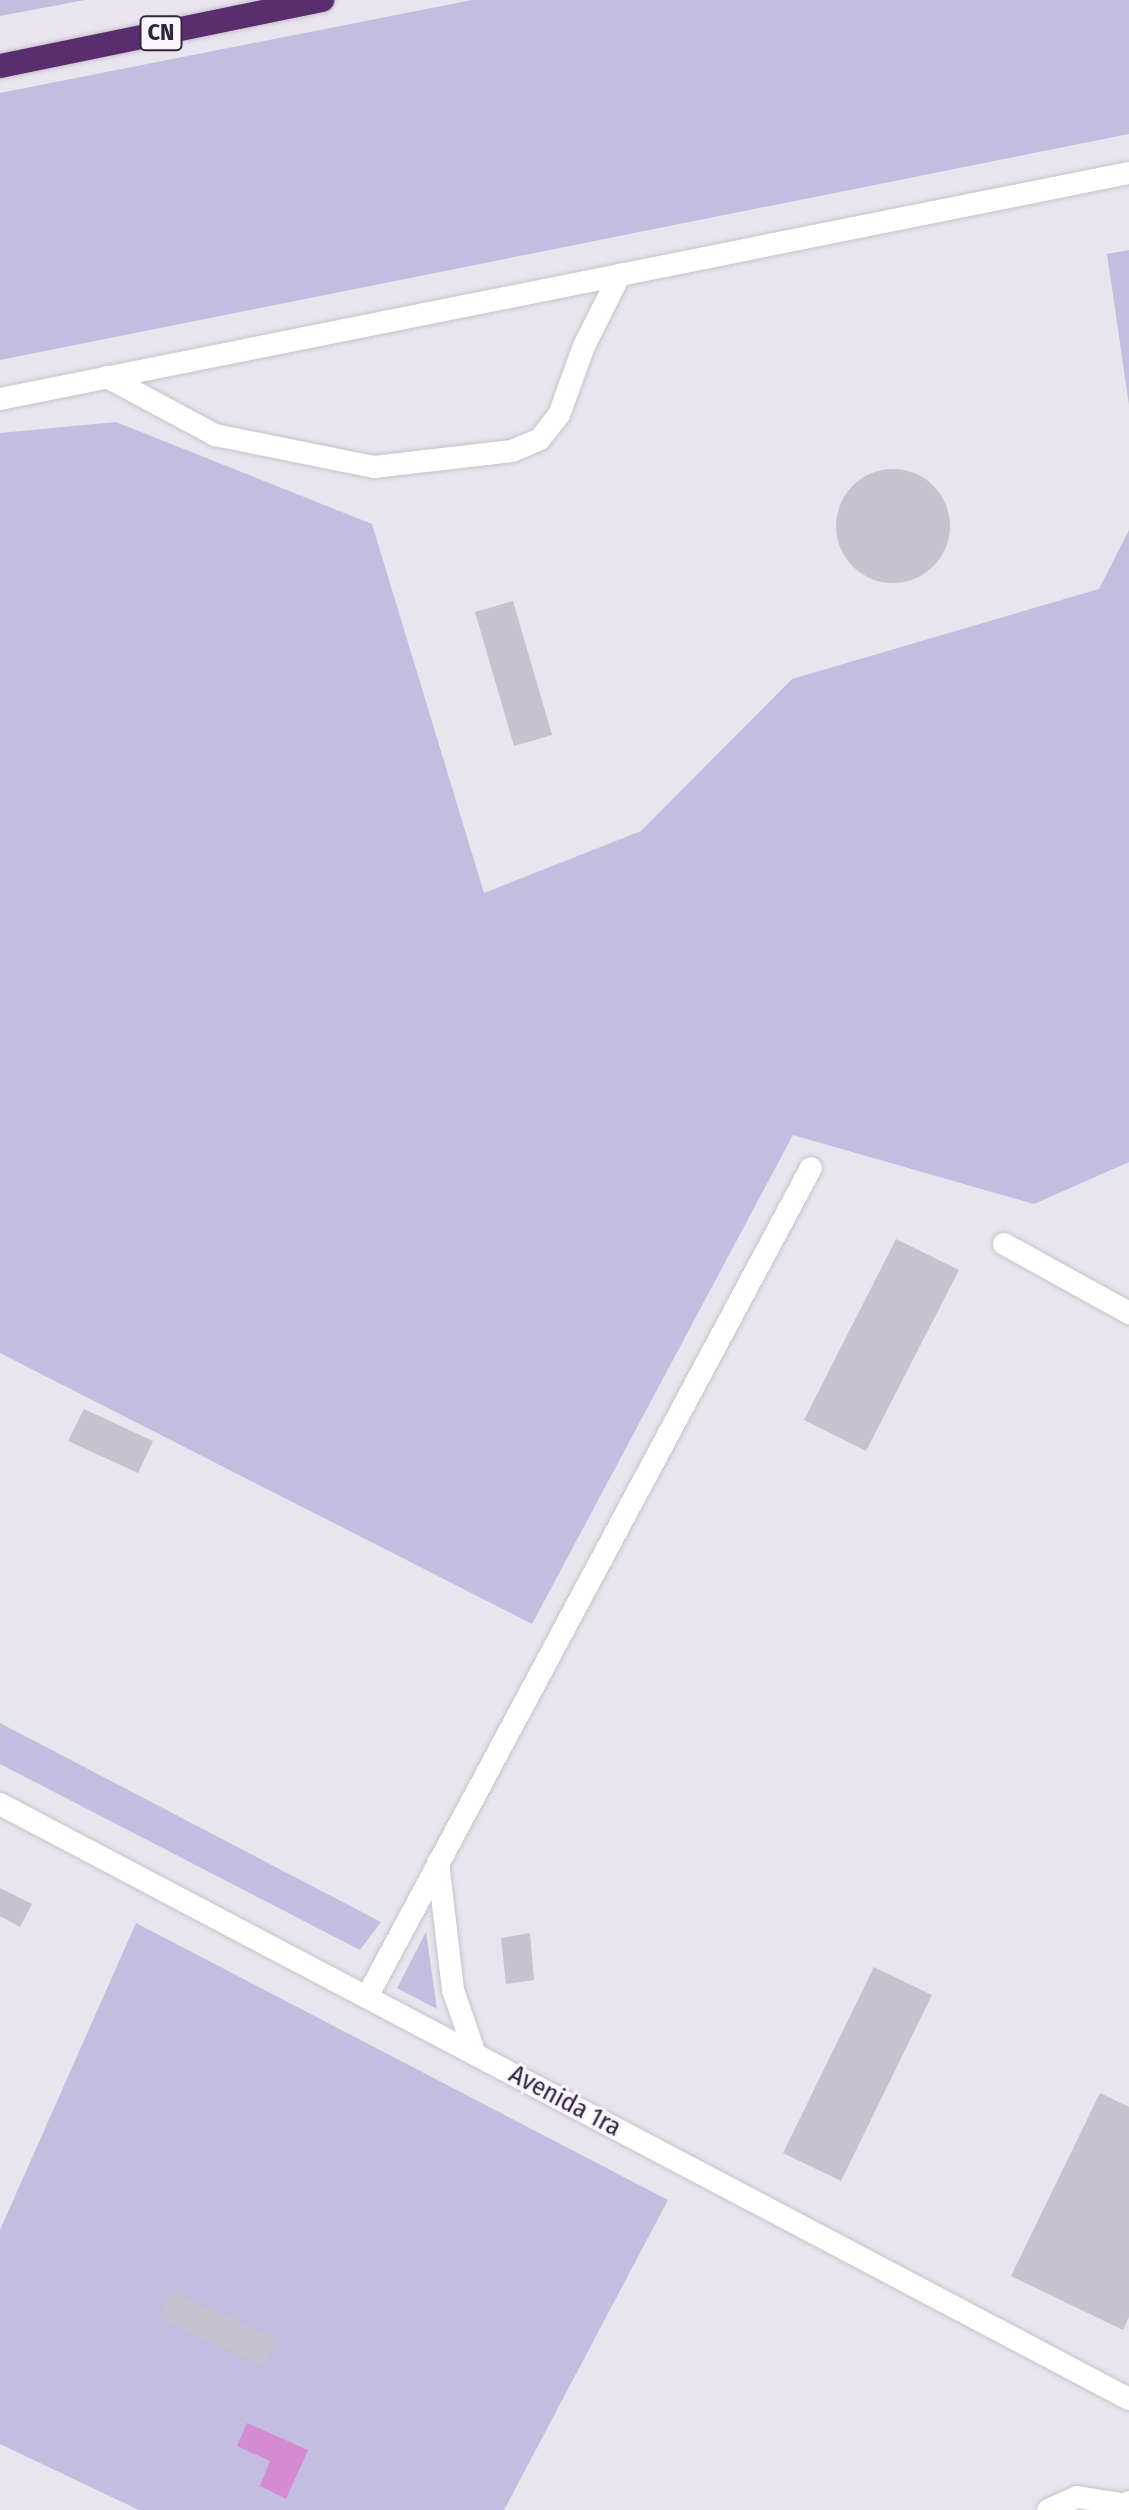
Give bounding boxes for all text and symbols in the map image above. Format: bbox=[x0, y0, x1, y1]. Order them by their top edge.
road number: CN bbox=[139, 13, 183, 53]
street label: Avenida 1ra bbox=[504, 2059, 626, 2143]

